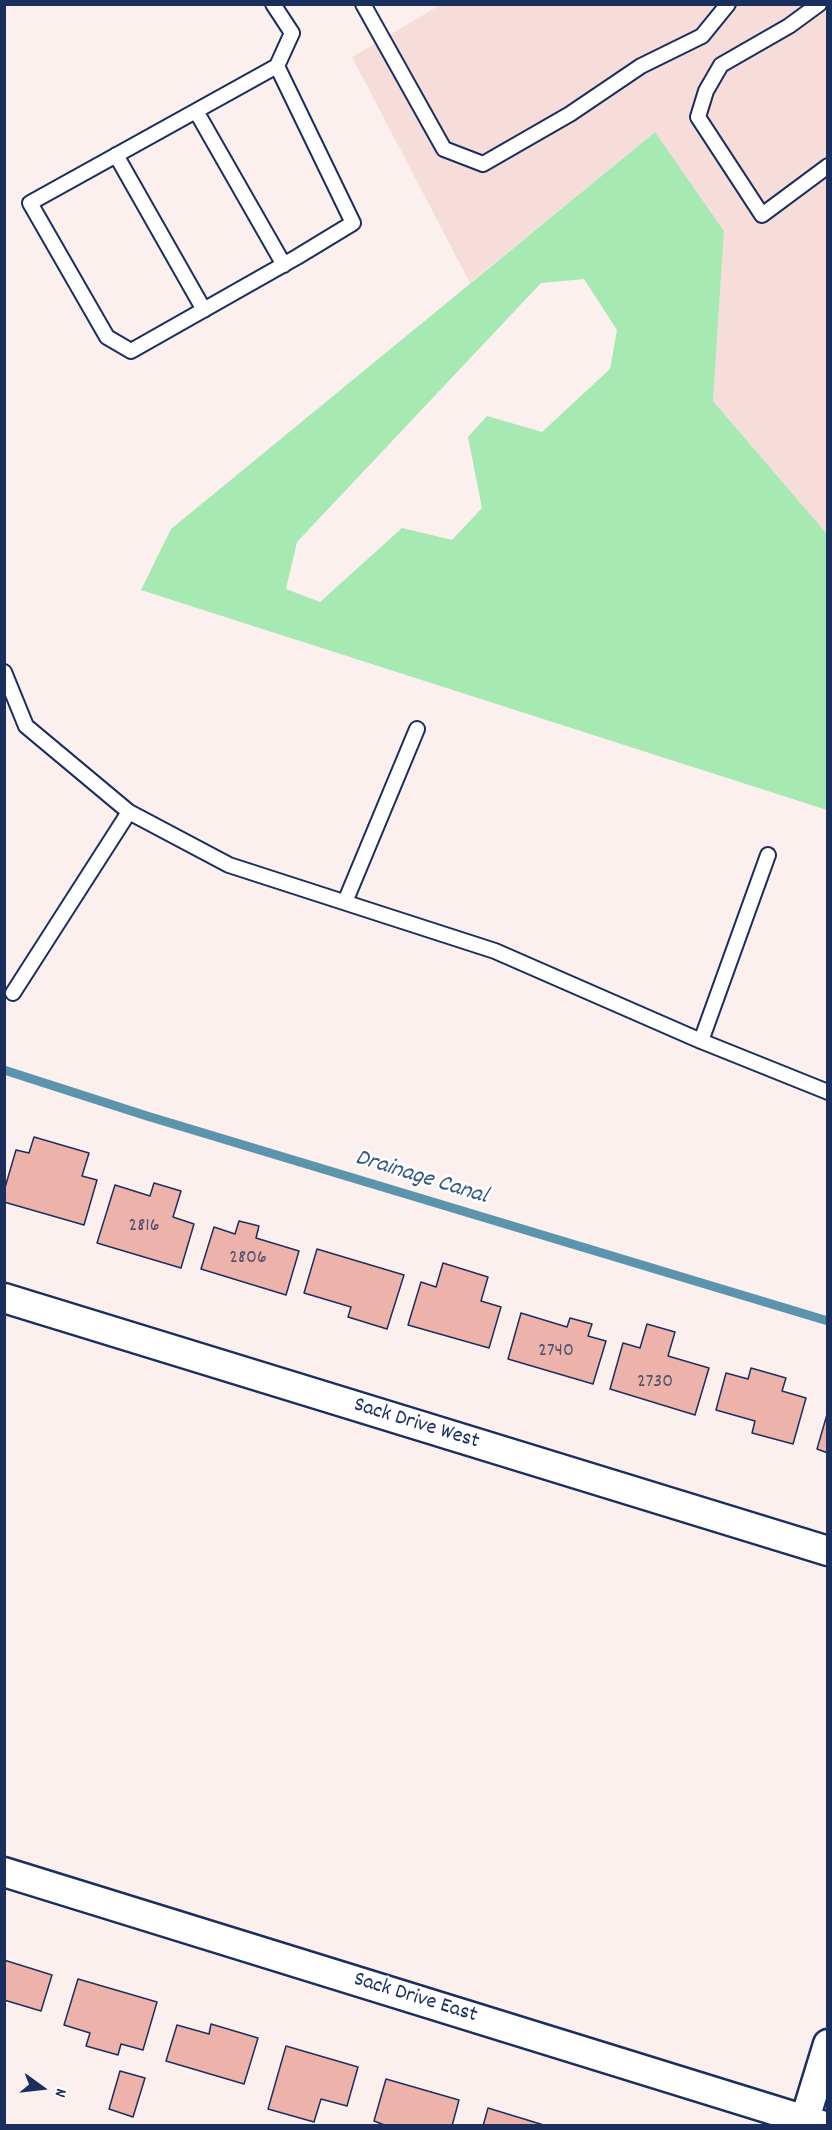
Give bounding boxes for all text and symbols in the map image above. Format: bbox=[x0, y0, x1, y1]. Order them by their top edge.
water label: Drainage Canal bbox=[351, 1145, 491, 1213]
house number: 2816 bbox=[129, 1215, 159, 1239]
house number: 2806 bbox=[229, 1247, 267, 1271]
house number: 2740 bbox=[538, 1340, 574, 1364]
house number: 2730 bbox=[637, 1371, 673, 1395]
street label: Sack Drive West bbox=[350, 1393, 482, 1457]
street label: Sack Drive East bbox=[350, 1968, 480, 2030]
north arrow bbox=[12, 2058, 72, 2118]
text: N bbox=[48, 2086, 72, 2100]

